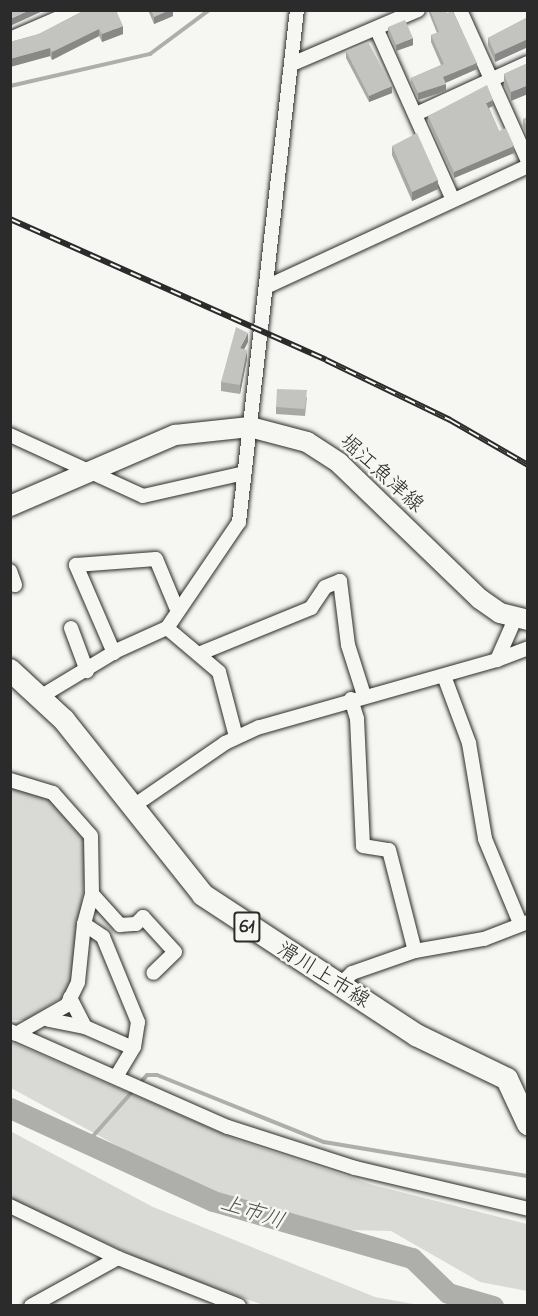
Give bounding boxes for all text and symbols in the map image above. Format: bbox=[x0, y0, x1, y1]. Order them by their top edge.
street label: 堀江魚津線 bbox=[334, 430, 428, 518]
road number: 61 bbox=[232, 910, 262, 944]
street label: 滑川上市線 bbox=[272, 937, 374, 1015]
water label: 上市川 bbox=[217, 1191, 287, 1237]

